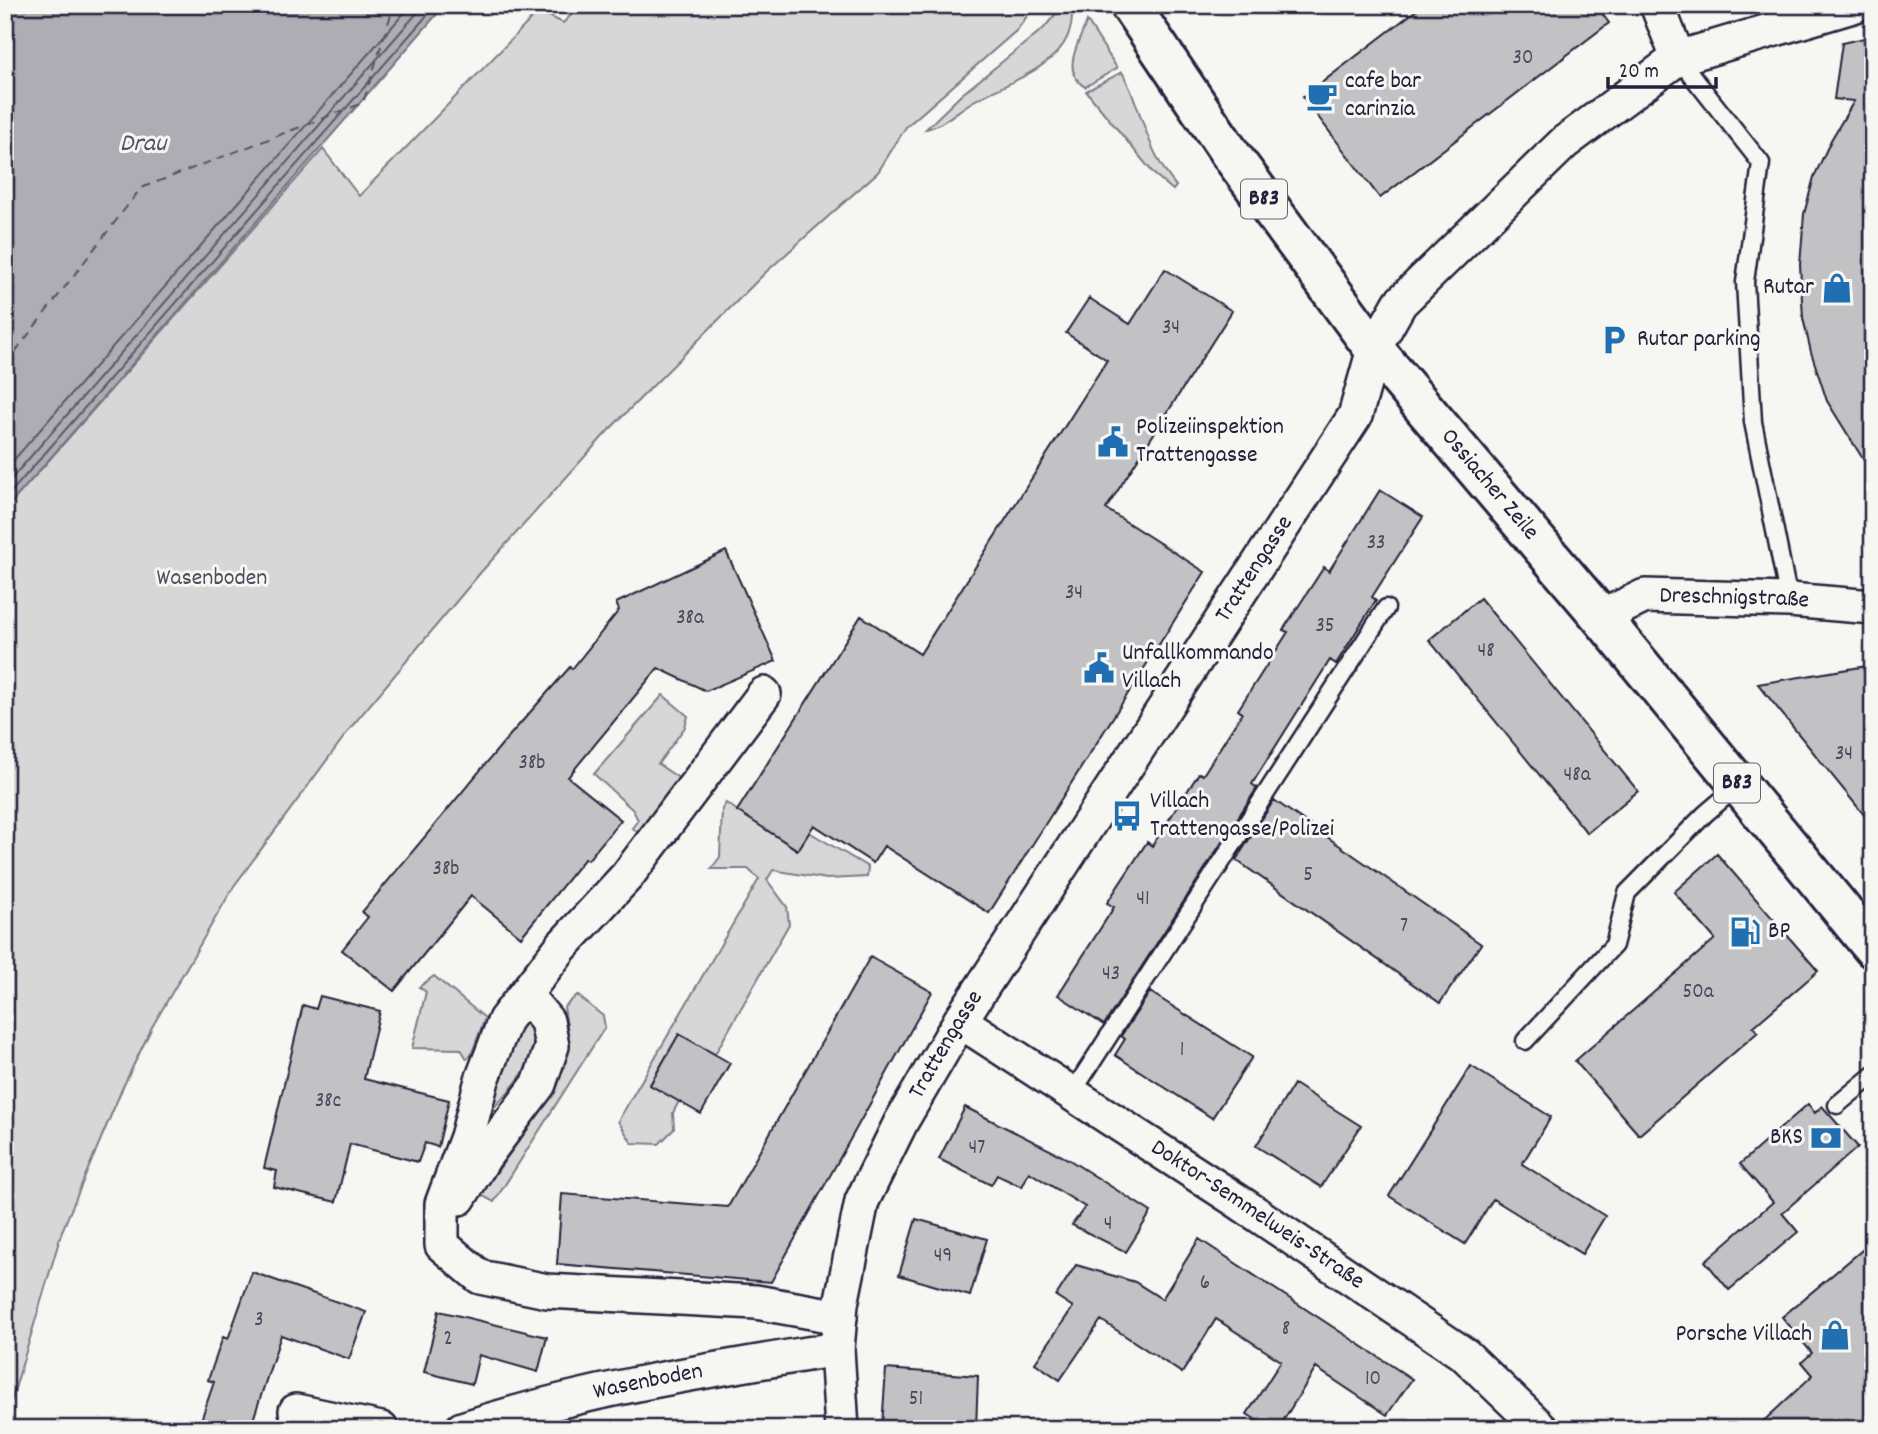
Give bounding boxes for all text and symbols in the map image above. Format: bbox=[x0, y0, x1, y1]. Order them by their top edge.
house number: 30 bbox=[1513, 44, 1533, 74]
scale bar bbox=[1608, 46, 1717, 90]
text: 20 m bbox=[1619, 58, 1659, 88]
place label: cafe bar carinzia bbox=[1345, 65, 1421, 127]
cafe icon: cafe bar carinzia bbox=[1305, 79, 1339, 113]
water label: Drau bbox=[120, 126, 168, 163]
road number: B83 bbox=[1241, 180, 1287, 218]
place label: Rutar bbox=[1763, 271, 1814, 305]
shop icon: Rutar bbox=[1820, 271, 1854, 305]
house number: 34 bbox=[1162, 314, 1180, 344]
parking icon: Rutar parking bbox=[1597, 323, 1631, 357]
place label: Rutar parking bbox=[1637, 323, 1761, 357]
place label: Polizeiinspektion Trattengasse bbox=[1136, 411, 1284, 473]
street label: Ossiacher Zeile bbox=[1432, 422, 1546, 548]
public building icon: Polizeiinspektion Trattengasse bbox=[1096, 425, 1130, 459]
street label: Trattengasse bbox=[1207, 509, 1302, 630]
house number: 33 bbox=[1367, 529, 1385, 559]
park label: Wasenboden bbox=[157, 562, 267, 596]
house number: 34 bbox=[1065, 579, 1083, 609]
street label: Dreschnigstraße bbox=[1659, 579, 1810, 619]
house number: 38a bbox=[676, 604, 705, 634]
house number: 35 bbox=[1315, 612, 1335, 642]
place label: Unfallkommando Villach bbox=[1122, 637, 1274, 699]
house number: 48 bbox=[1477, 637, 1495, 667]
public building icon: Unfallkommando Villach bbox=[1082, 651, 1116, 685]
house number: 34 bbox=[1835, 740, 1853, 770]
house number: 38b bbox=[519, 749, 545, 779]
house number: 48a bbox=[1564, 761, 1592, 791]
road number: B83 bbox=[1714, 764, 1760, 803]
place label: Villach Trattengasse/Polizei bbox=[1150, 785, 1334, 847]
bus stop icon: Villach Trattengasse/Polizei bbox=[1110, 799, 1144, 833]
house number: 38b bbox=[433, 855, 459, 885]
house number: 5 bbox=[1303, 861, 1313, 891]
house number: 41 bbox=[1136, 885, 1150, 915]
house number: 7 bbox=[1400, 912, 1408, 942]
fuel station icon: BP bbox=[1728, 915, 1762, 949]
place label: BP bbox=[1768, 915, 1790, 949]
house number: 43 bbox=[1102, 960, 1120, 990]
house number: 50a bbox=[1682, 978, 1715, 1008]
street label: Trattengasse bbox=[901, 984, 992, 1106]
house number: 1 bbox=[1180, 1036, 1184, 1066]
house number: 38c bbox=[315, 1087, 341, 1117]
place label: BKS bbox=[1770, 1121, 1803, 1155]
bank icon: BKS bbox=[1809, 1121, 1843, 1155]
street label: Doktor-Semmelweis-Straße bbox=[1144, 1132, 1371, 1299]
house number: 47 bbox=[969, 1134, 985, 1164]
house number: 4 bbox=[1104, 1210, 1112, 1240]
house number: 49 bbox=[934, 1242, 952, 1272]
house number: 6 bbox=[1200, 1269, 1210, 1299]
house number: 3 bbox=[254, 1306, 264, 1336]
house number: 8 bbox=[1282, 1315, 1290, 1345]
place label: Porsche Villach bbox=[1675, 1318, 1812, 1352]
shop icon: Porsche Villach bbox=[1818, 1318, 1852, 1352]
house number: 2 bbox=[443, 1325, 453, 1355]
street label: Wasenboden bbox=[590, 1355, 705, 1410]
house number: 10 bbox=[1365, 1365, 1381, 1395]
house number: 51 bbox=[909, 1385, 923, 1415]

